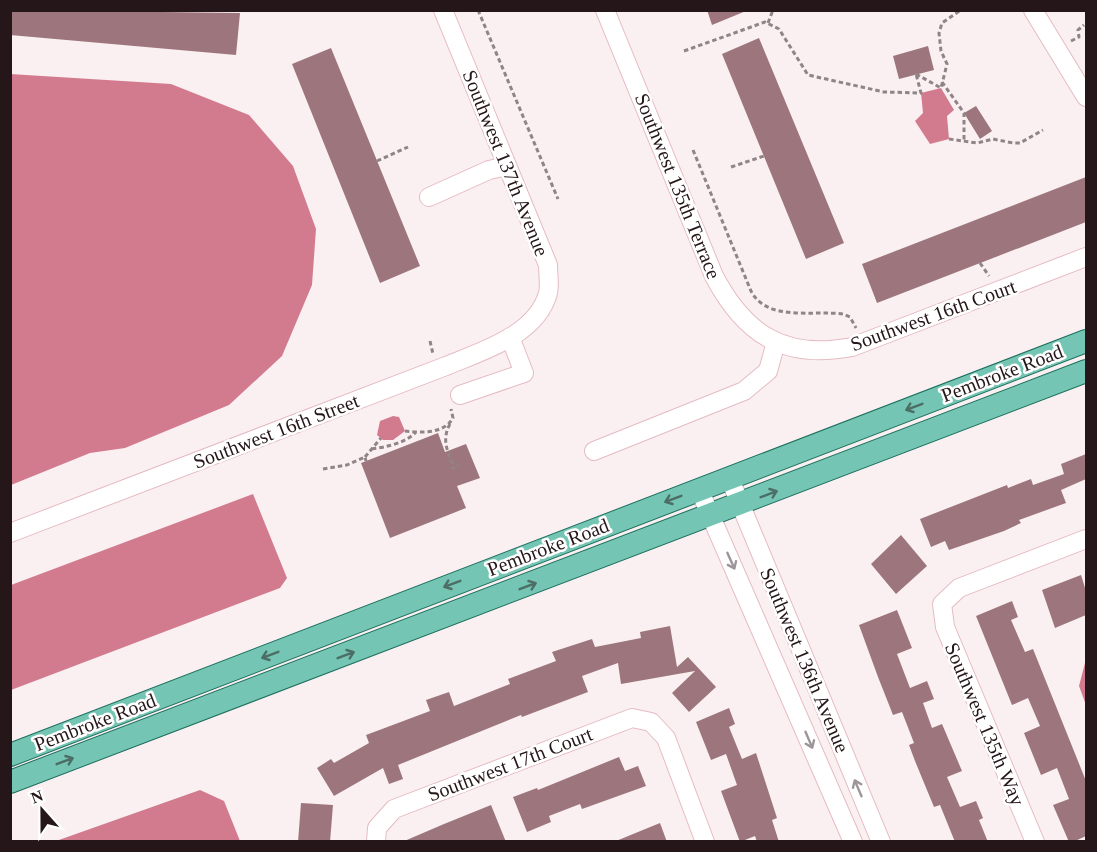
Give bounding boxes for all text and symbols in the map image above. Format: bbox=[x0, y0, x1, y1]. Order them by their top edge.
street label: Southwest 137th Avenue bbox=[459, 67, 553, 259]
street label: Southwest 135th Terrace bbox=[631, 90, 725, 282]
street label: Southwest 16th Court bbox=[847, 275, 1019, 355]
street label: Pembroke Road bbox=[938, 340, 1066, 406]
street label: Southwest 16th Street bbox=[190, 389, 362, 473]
one-way arrow bbox=[905, 402, 924, 413]
one-way arrow bbox=[759, 487, 778, 498]
one-way arrow bbox=[664, 494, 683, 505]
street label: Pembroke Road bbox=[484, 514, 612, 580]
one-way arrow bbox=[726, 552, 737, 570]
street label: Southwest 136th Avenue bbox=[756, 564, 854, 756]
one-way arrow bbox=[443, 579, 462, 590]
one-way arrow bbox=[518, 579, 537, 590]
street label: Southwest 135th Way bbox=[940, 639, 1029, 809]
one-way arrow bbox=[336, 648, 355, 659]
one-way arrow bbox=[261, 650, 280, 661]
street label: Pembroke Road bbox=[31, 689, 159, 755]
street label: Southwest 17th Court bbox=[425, 722, 596, 806]
one-way arrow bbox=[805, 731, 816, 749]
one-way arrow bbox=[55, 755, 74, 766]
one-way arrow bbox=[852, 779, 863, 797]
north arrow bbox=[12, 780, 72, 840]
text: N bbox=[28, 786, 46, 806]

